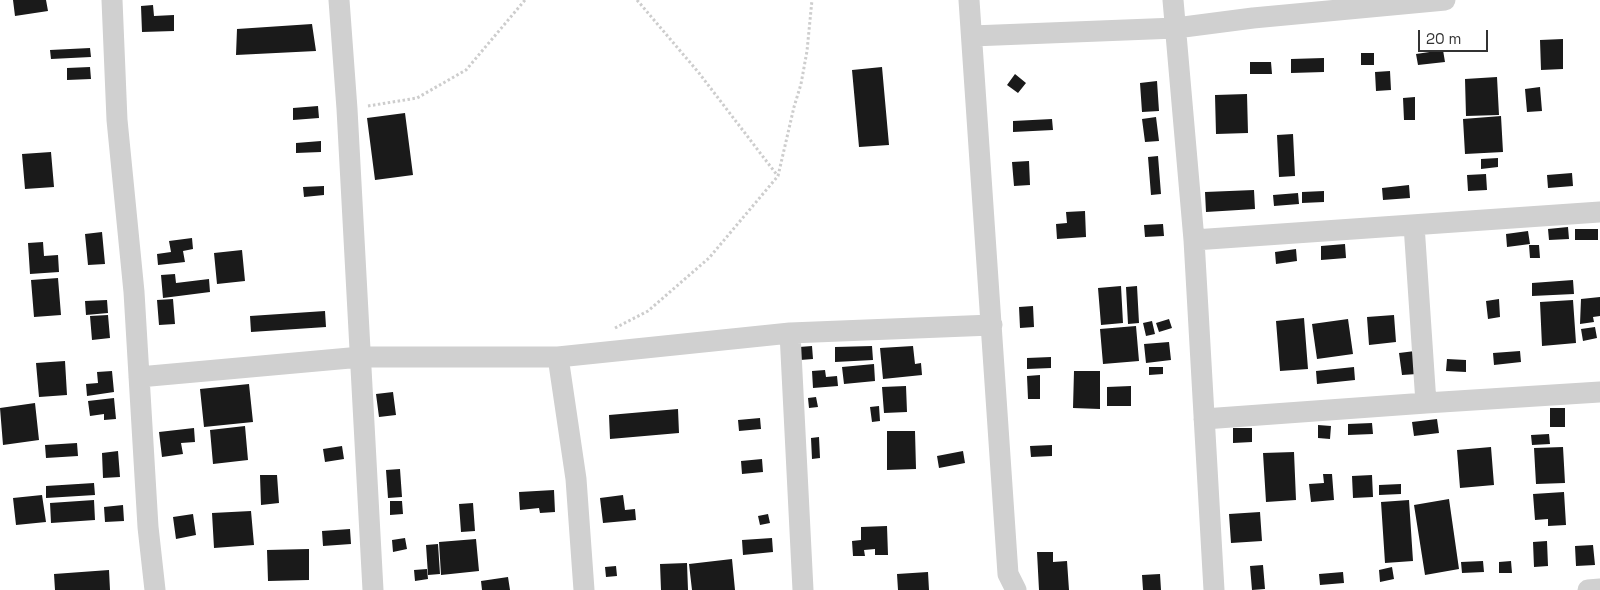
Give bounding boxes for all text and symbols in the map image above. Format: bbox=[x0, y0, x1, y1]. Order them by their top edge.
scale bar bbox=[1420, 20, 1490, 52]
text: 20 m bbox=[1426, 29, 1461, 48]

